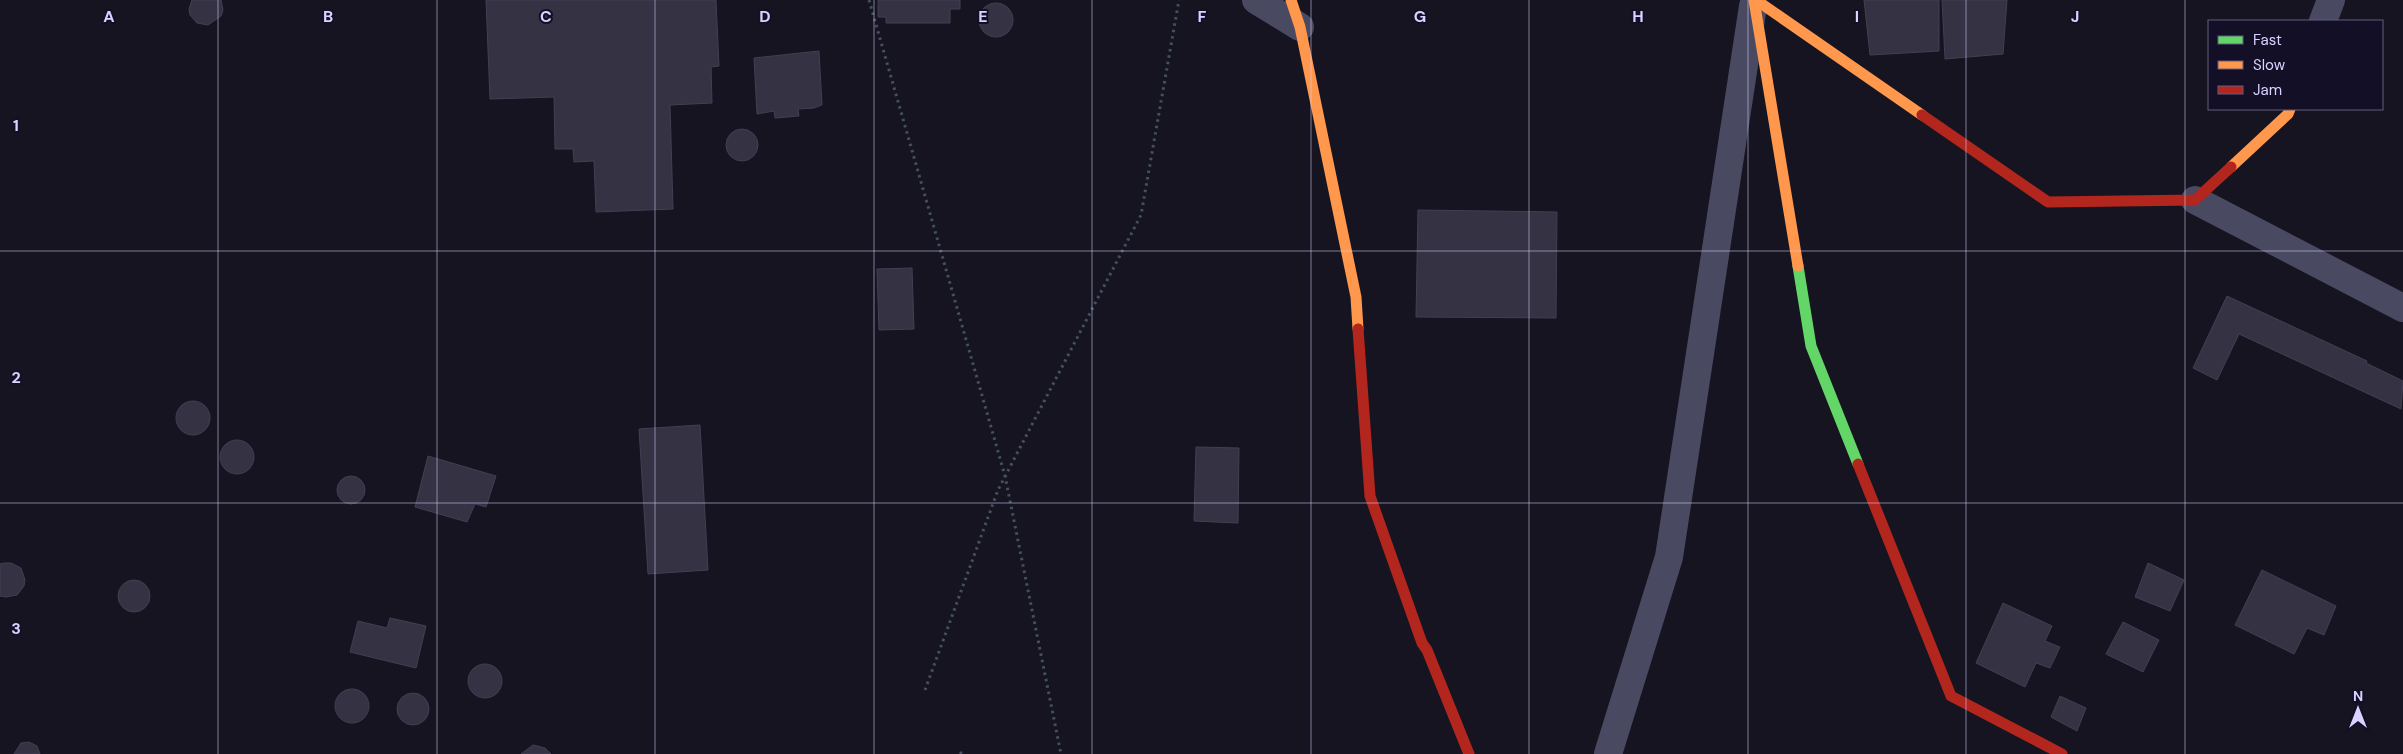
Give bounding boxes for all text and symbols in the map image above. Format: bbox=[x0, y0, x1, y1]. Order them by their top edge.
text: A bbox=[103, 6, 115, 27]
text: B bbox=[323, 6, 333, 27]
text: C bbox=[540, 6, 552, 27]
text: D bbox=[759, 6, 771, 27]
text: E bbox=[978, 6, 988, 27]
text: F bbox=[1198, 6, 1207, 27]
text: G bbox=[1414, 6, 1426, 27]
text: H bbox=[1632, 6, 1644, 27]
text: I bbox=[1855, 6, 1859, 27]
text: J bbox=[2071, 6, 2079, 27]
legend bbox=[2208, 20, 2383, 110]
text: Fast bbox=[2253, 30, 2282, 50]
text: Slow bbox=[2253, 55, 2286, 75]
text: Jam bbox=[2253, 80, 2282, 100]
text: 1 bbox=[13, 115, 19, 136]
text: 2 bbox=[11, 367, 21, 388]
text: 3 bbox=[11, 618, 21, 639]
north arrow bbox=[2333, 684, 2383, 734]
text: N bbox=[2353, 687, 2363, 705]

